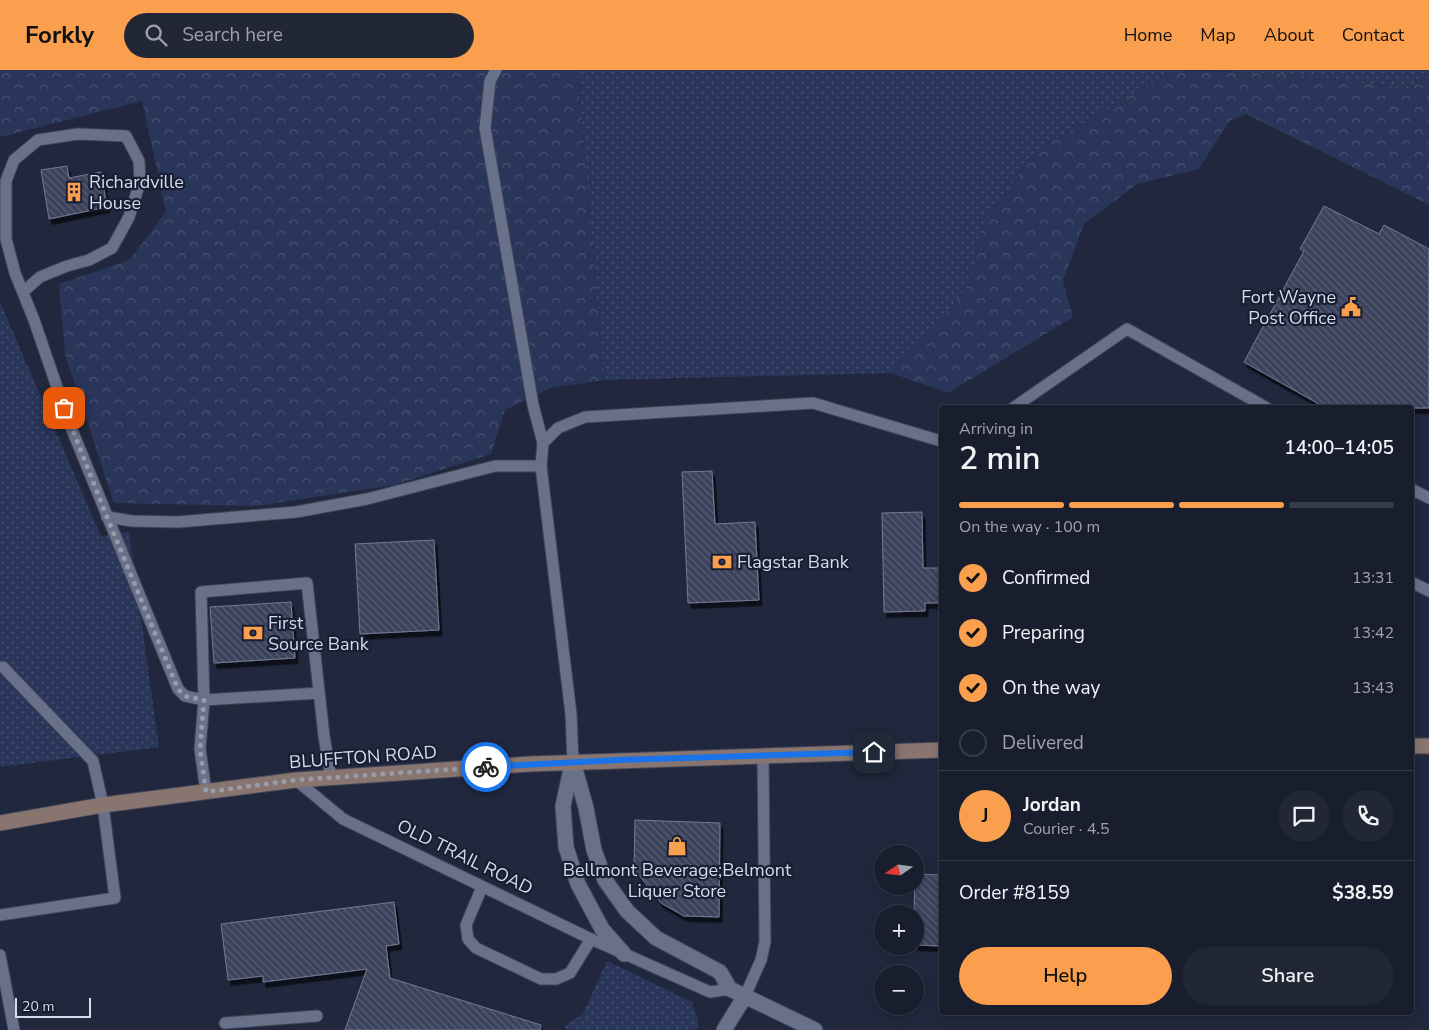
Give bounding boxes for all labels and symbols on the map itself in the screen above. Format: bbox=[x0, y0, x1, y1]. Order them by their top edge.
place label: Richardville House bbox=[89, 170, 184, 215]
building icon: Richardville House bbox=[63, 181, 85, 203]
place label: Fort Wayne Post Office bbox=[1241, 285, 1336, 330]
public building icon: Fort Wayne Post Office bbox=[1340, 296, 1362, 318]
pin bbox=[43, 387, 85, 429]
place label: Flagstar Bank bbox=[737, 550, 850, 574]
bank icon: Flagstar Bank bbox=[711, 551, 733, 573]
place label: First Source Bank bbox=[268, 611, 370, 656]
bank icon: First Source Bank bbox=[242, 622, 264, 644]
pin bbox=[853, 731, 895, 773]
street label: BLUFFTON ROAD bbox=[288, 740, 438, 774]
courier bbox=[461, 742, 511, 792]
street label: OLD TRAIL ROAD bbox=[393, 814, 537, 900]
shop icon: Bellmont Beverage;Belmont Liquer Store bbox=[666, 835, 688, 857]
north arrow bbox=[874, 845, 924, 895]
place label: Bellmont Beverage;Belmont Liquer Store bbox=[563, 858, 792, 903]
scale bar bbox=[15, 995, 91, 1018]

